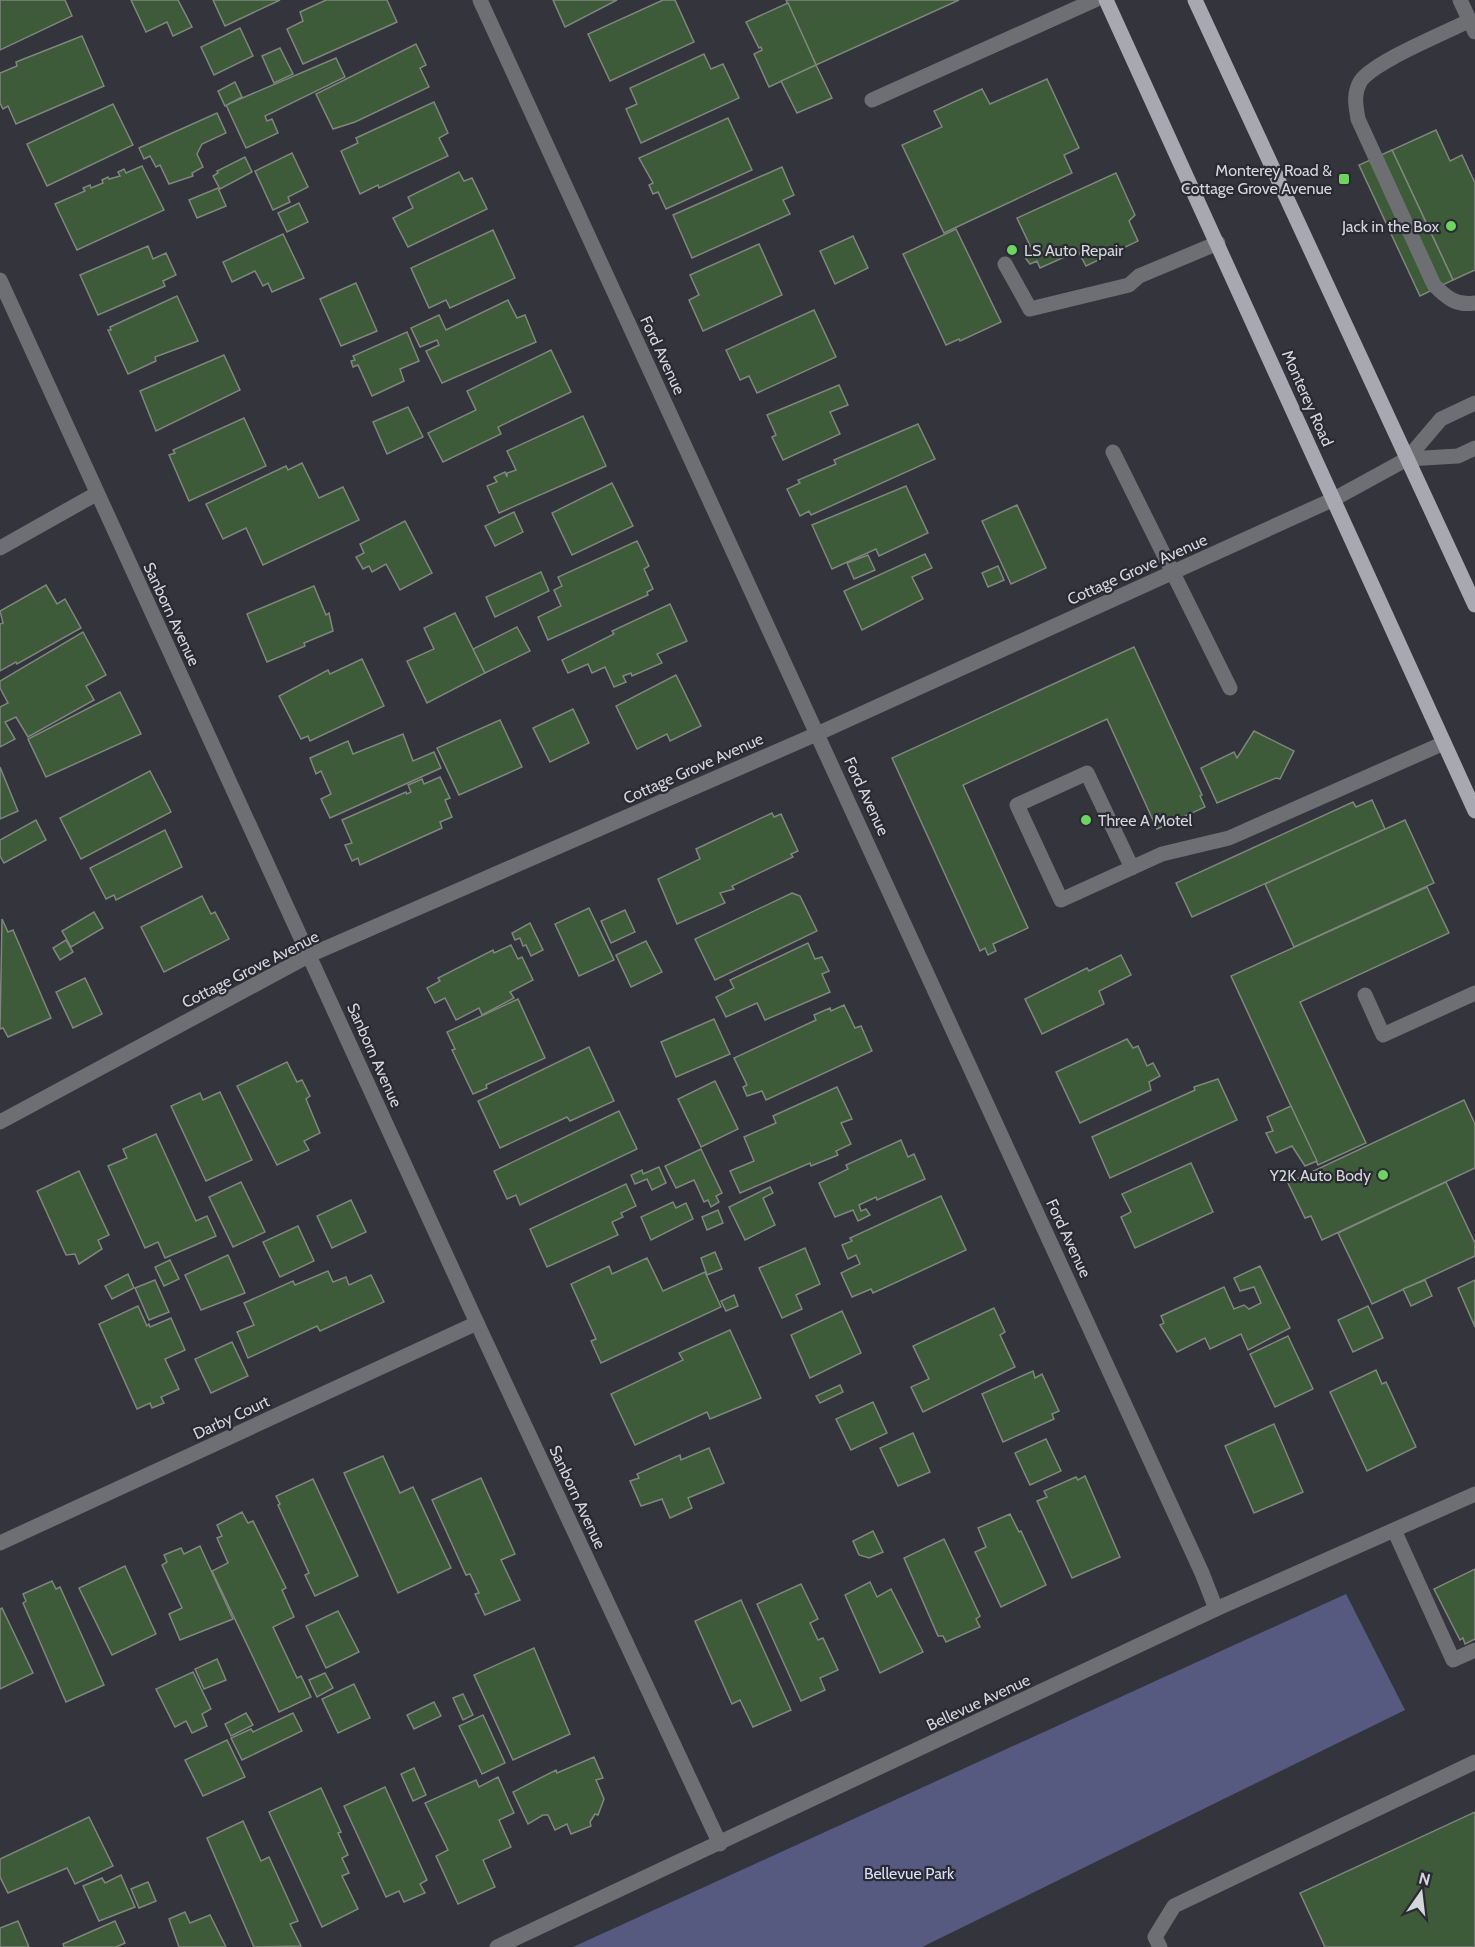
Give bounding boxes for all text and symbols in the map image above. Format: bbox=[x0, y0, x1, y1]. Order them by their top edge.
place label: Monterey Road & Cottage Grove Avenue bbox=[1181, 161, 1332, 198]
marker: Monterey Road & Cottage Grove Avenue bbox=[1337, 172, 1351, 186]
place label: Jack in the Box bbox=[1341, 217, 1439, 236]
marker: Jack in the Box bbox=[1444, 219, 1458, 233]
place label: LS Auto Repair bbox=[1024, 241, 1124, 260]
marker: LS Auto Repair bbox=[1005, 243, 1019, 257]
street label: Ford Avenue bbox=[636, 313, 689, 398]
street label: Monterey Road bbox=[1278, 347, 1337, 449]
street label: Cottage Grove Avenue bbox=[1064, 530, 1210, 609]
street label: Sanborn Avenue bbox=[139, 559, 204, 669]
street label: Cottage Grove Avenue bbox=[620, 729, 766, 808]
street label: Ford Avenue bbox=[840, 754, 893, 839]
place label: Three A Motel bbox=[1098, 811, 1192, 830]
marker: Three A Motel bbox=[1079, 813, 1093, 827]
street label: Cottage Grove Avenue bbox=[179, 927, 322, 1012]
street label: Sanborn Avenue bbox=[343, 1000, 406, 1110]
place label: Y2K Auto Body bbox=[1269, 1166, 1371, 1185]
marker: Y2K Auto Body bbox=[1376, 1168, 1390, 1182]
street label: Ford Avenue bbox=[1042, 1196, 1095, 1281]
street label: Darby Court bbox=[190, 1391, 273, 1443]
street label: Sanborn Avenue bbox=[545, 1442, 610, 1552]
street label: Bellevue Avenue bbox=[923, 1670, 1033, 1735]
north arrow bbox=[1391, 1863, 1451, 1923]
park label: Bellevue Park bbox=[864, 1864, 955, 1883]
text: N bbox=[1417, 1868, 1432, 1890]

